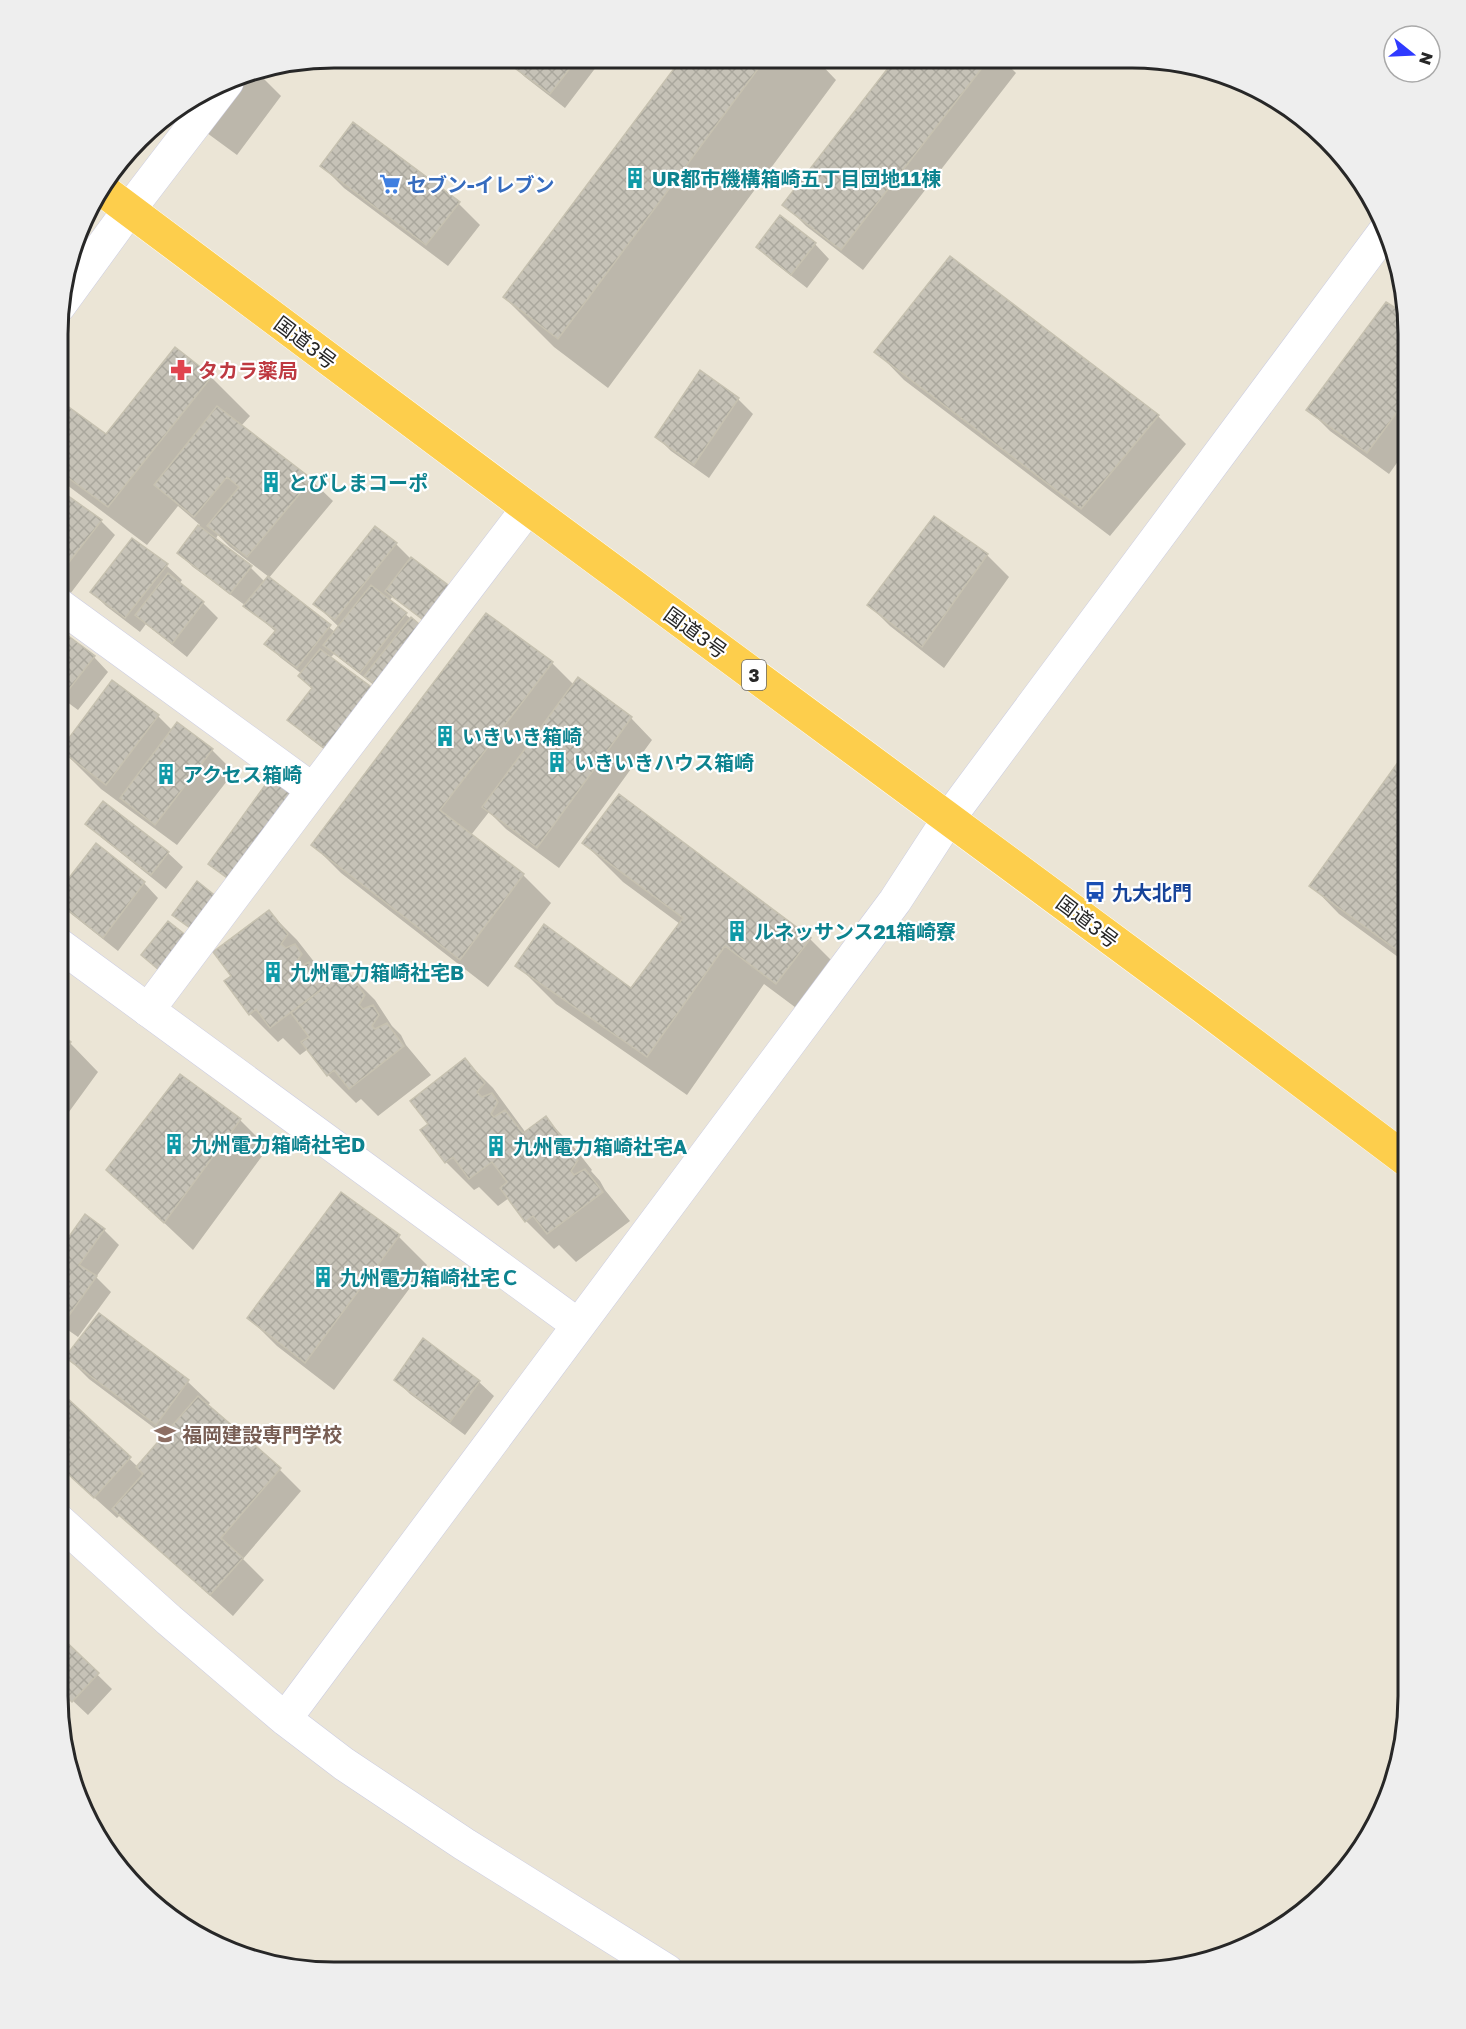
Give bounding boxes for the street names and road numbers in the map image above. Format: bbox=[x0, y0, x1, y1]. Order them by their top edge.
street label: 国道3号 bbox=[270, 311, 342, 373]
street label: 国道3号 bbox=[660, 601, 732, 663]
road number: 3 bbox=[742, 660, 766, 690]
street label: 国道3号 bbox=[1052, 890, 1124, 952]

